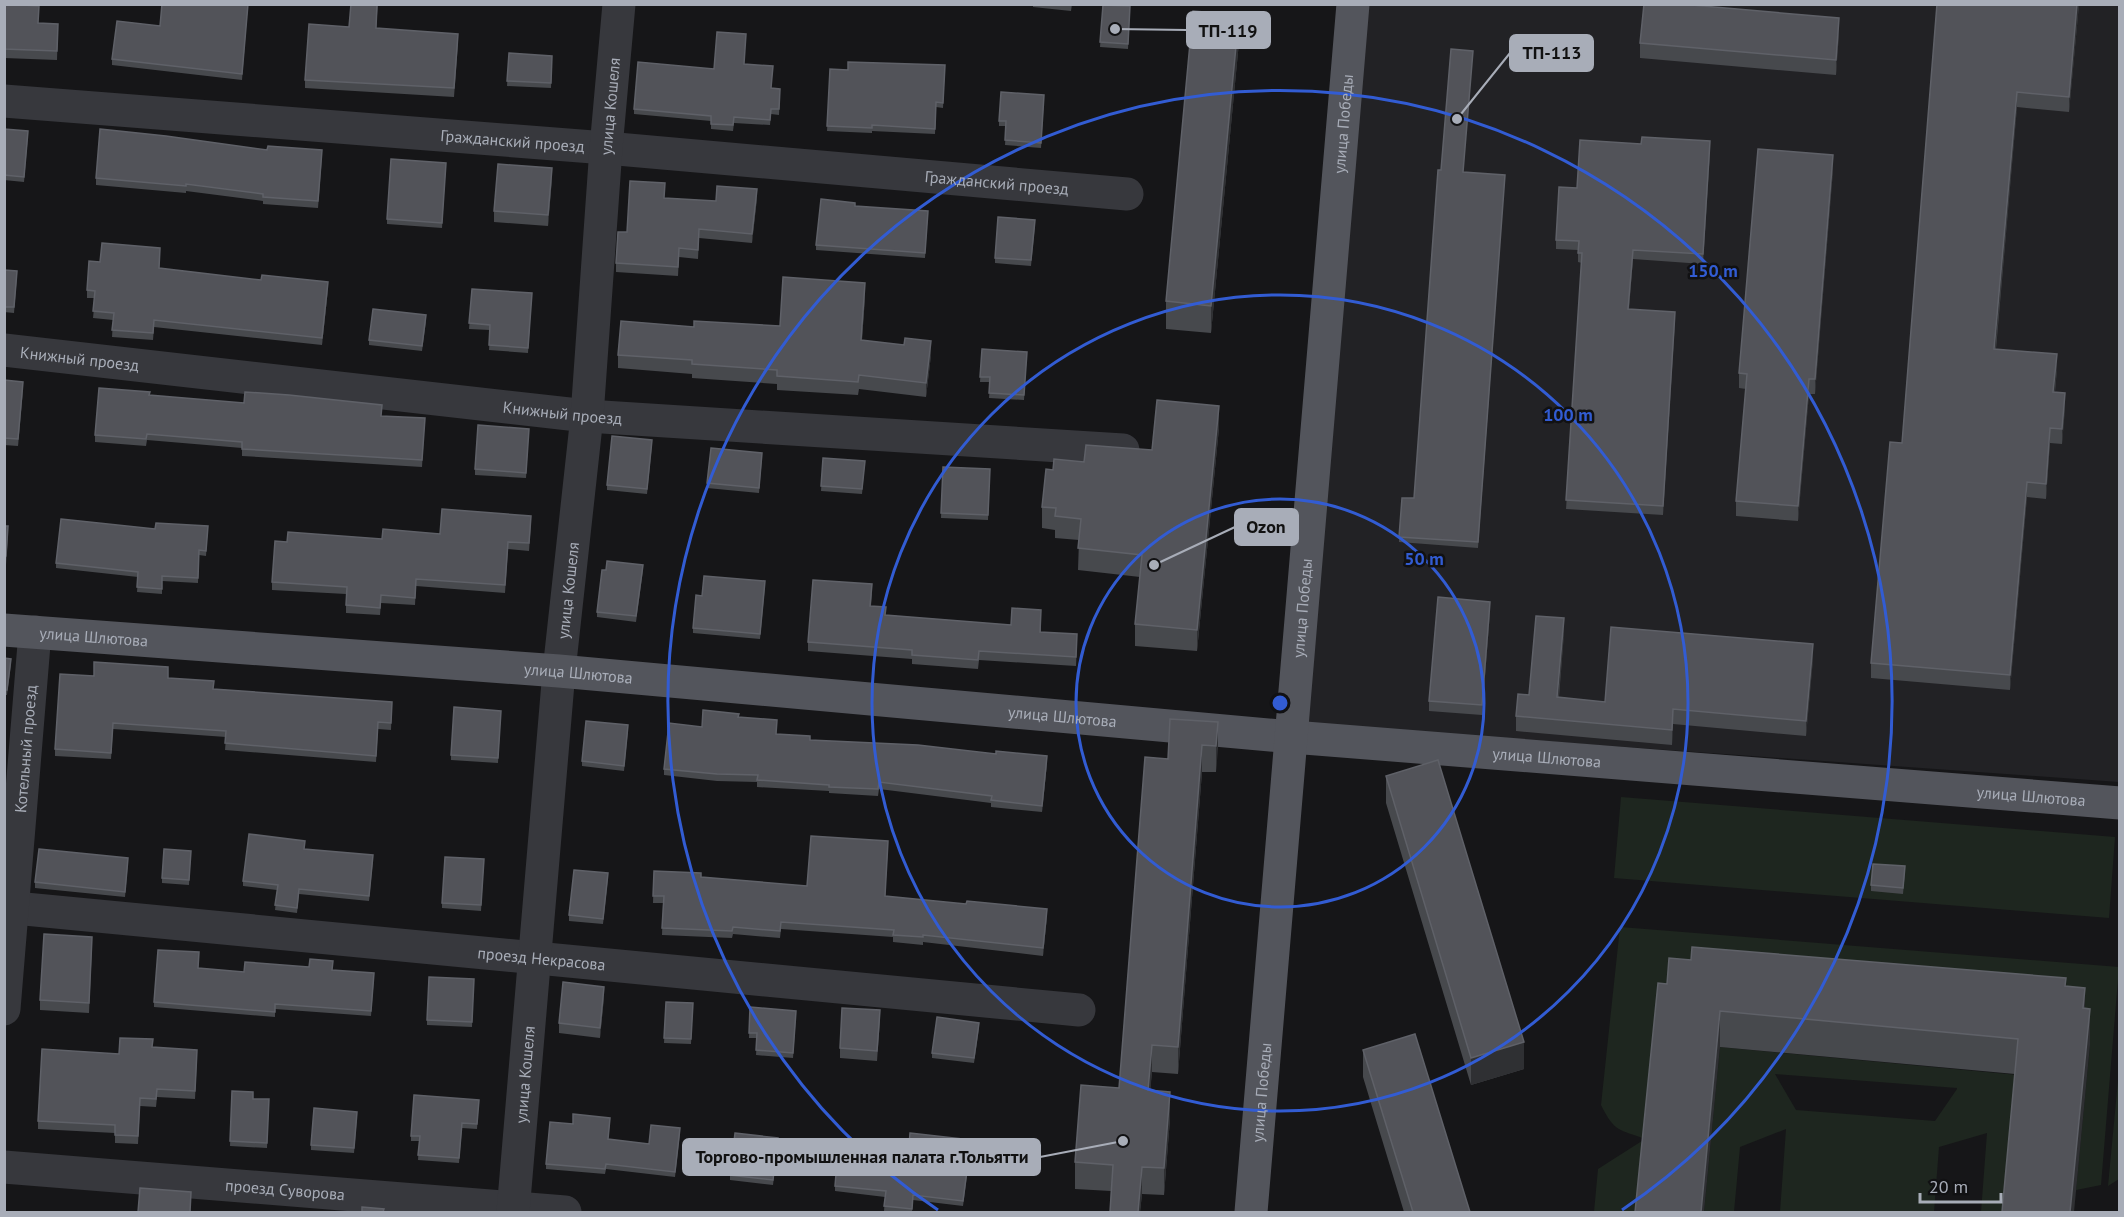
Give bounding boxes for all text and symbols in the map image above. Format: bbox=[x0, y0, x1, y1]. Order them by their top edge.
callout: ТП-119 bbox=[1187, 12, 1270, 48]
text: ТП-119 bbox=[1199, 19, 1257, 42]
callout: ТП-113 bbox=[1510, 35, 1593, 71]
text: ТП-113 bbox=[1523, 41, 1581, 64]
street label: улица Кошеля bbox=[596, 57, 624, 156]
street label: улица Победы bbox=[1329, 73, 1357, 174]
street label: Гражданский проезд bbox=[440, 125, 586, 156]
street label: Гражданский проезд bbox=[924, 166, 1070, 199]
text: 150 m bbox=[1688, 259, 1738, 282]
street label: Книжный проезд bbox=[19, 342, 140, 375]
street label: Книжный проезд bbox=[502, 397, 623, 428]
text: 100 m bbox=[1543, 403, 1593, 426]
callout: Ozon bbox=[1235, 509, 1298, 545]
text: Ozon bbox=[1246, 515, 1286, 538]
street label: улица Кошеля bbox=[553, 541, 583, 640]
text: 50 m bbox=[1404, 547, 1444, 570]
street label: улица Победы bbox=[1288, 558, 1316, 659]
street label: улица Шлютова bbox=[39, 623, 149, 651]
street label: улица Шлютова bbox=[523, 658, 634, 688]
street label: Котельный проезд bbox=[10, 684, 41, 814]
centre of rings bbox=[1270, 693, 1290, 713]
street label: улица Шлютова bbox=[1007, 701, 1118, 731]
street label: улица Шлютова bbox=[1492, 743, 1602, 772]
street label: улица Шлютова bbox=[1976, 782, 2086, 810]
street label: проезд Некрасова bbox=[477, 942, 606, 975]
street label: улица Кошеля bbox=[511, 1025, 539, 1124]
street label: улица Победы bbox=[1247, 1042, 1275, 1143]
callout: Торгово-промышленная палата г.Тольятти bbox=[683, 1139, 1040, 1175]
text: Торгово-промышленная палата г.Тольятти bbox=[696, 1145, 1028, 1168]
scale bar bbox=[1920, 1166, 2001, 1204]
street label: проезд Суворова bbox=[224, 1175, 346, 1204]
text: 20 m bbox=[1929, 1175, 1968, 1198]

